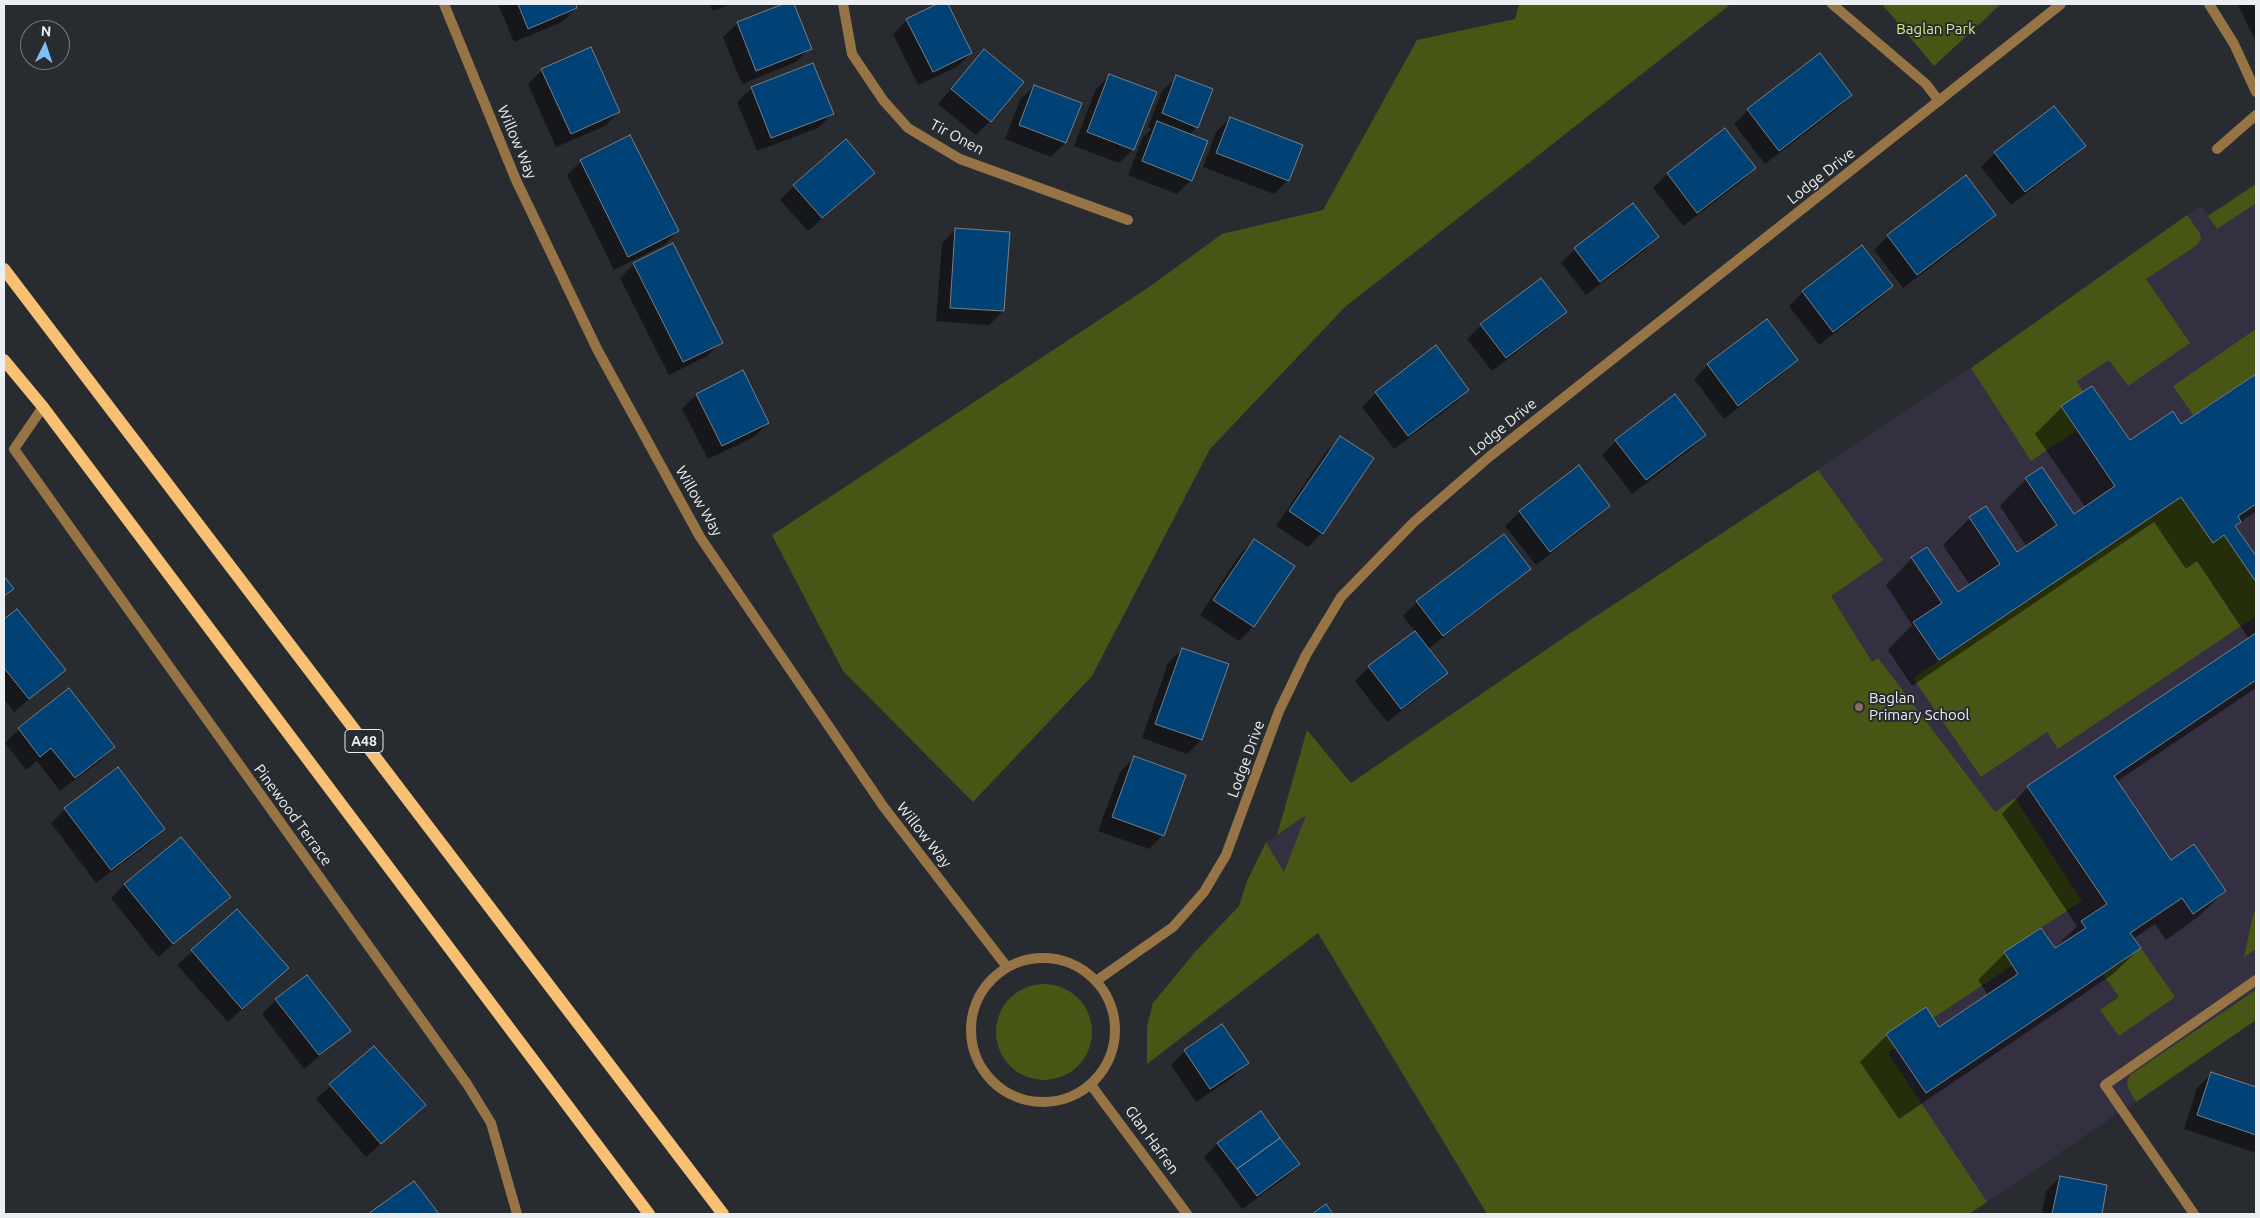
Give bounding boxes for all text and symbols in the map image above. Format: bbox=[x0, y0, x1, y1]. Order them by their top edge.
north arrow bbox=[20, 20, 70, 70]
park label: Baglan Park bbox=[1896, 20, 1976, 38]
text: N bbox=[40, 23, 52, 39]
street label: Willow Way bbox=[493, 103, 541, 181]
street label: Tir Onen bbox=[927, 115, 987, 159]
street label: Lodge Drive bbox=[1784, 144, 1858, 208]
street label: Lodge Drive bbox=[1466, 395, 1540, 459]
street label: Willow Way bbox=[672, 463, 726, 539]
place label: Baglan Primary School bbox=[1869, 689, 1970, 724]
marker: Baglan Primary School bbox=[1853, 701, 1865, 713]
street label: Lodge Drive bbox=[1224, 718, 1268, 800]
road number: A48 bbox=[345, 729, 383, 752]
street label: Pinewood Terrace bbox=[250, 761, 336, 869]
street label: Willow Way bbox=[893, 799, 955, 871]
street label: Glan Hafren bbox=[1121, 1102, 1183, 1178]

